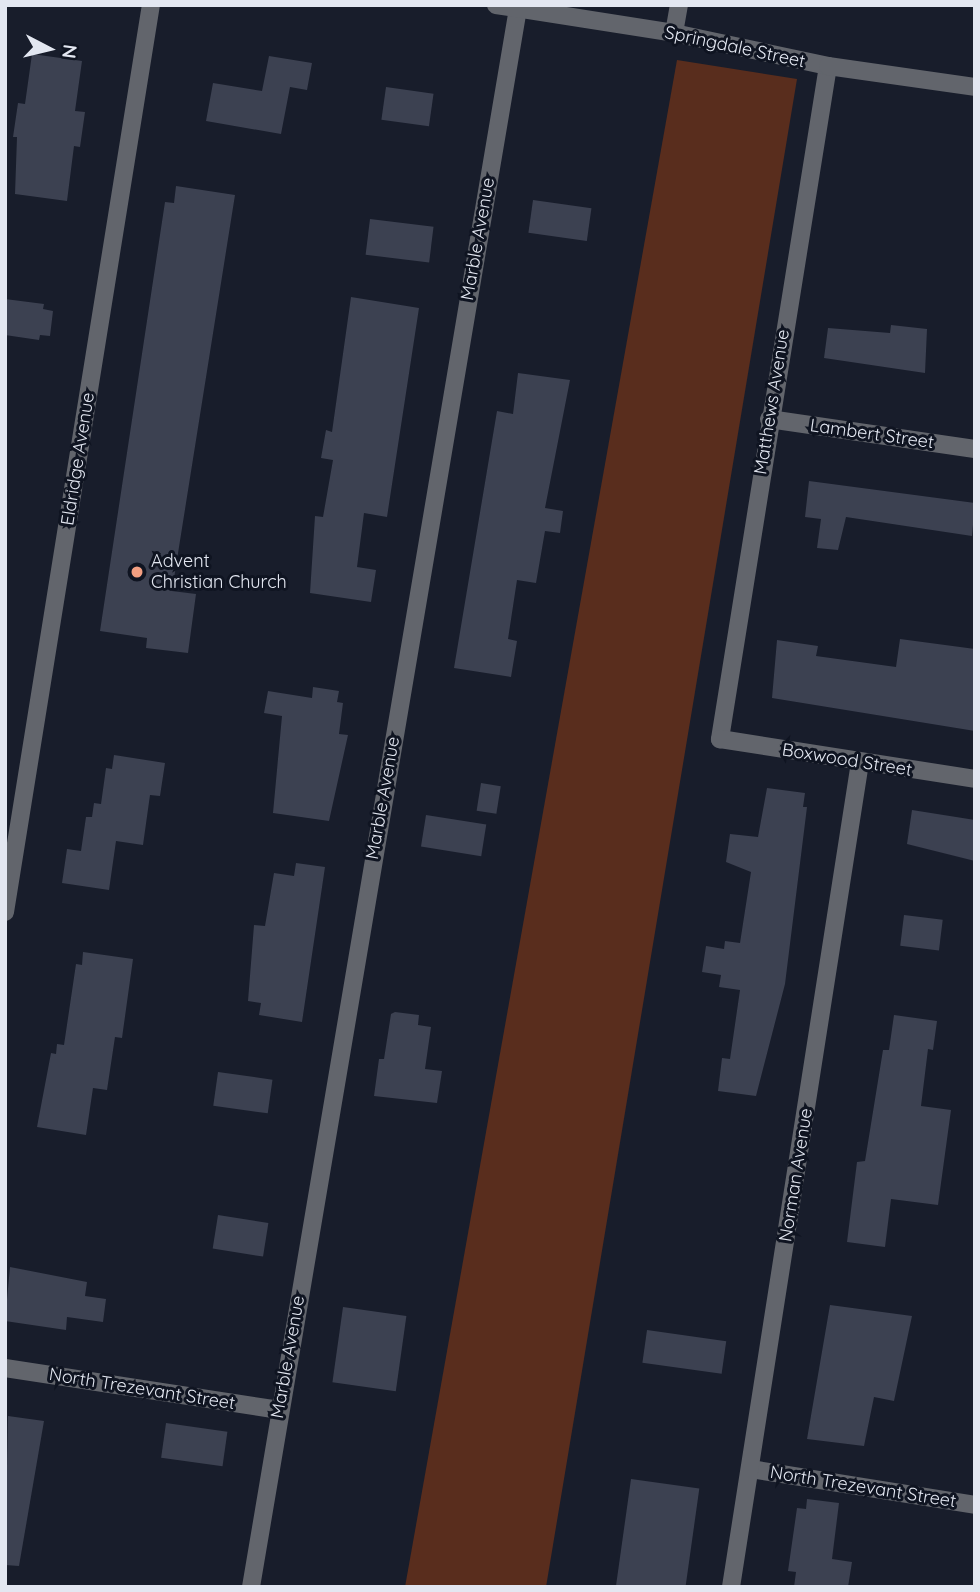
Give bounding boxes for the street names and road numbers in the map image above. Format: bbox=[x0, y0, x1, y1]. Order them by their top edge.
street label: Springdale Street bbox=[663, 22, 807, 72]
street label: Marble Avenue bbox=[457, 176, 499, 302]
street label: Matthews Avenue bbox=[750, 328, 794, 476]
street label: Eldridge Avenue bbox=[57, 391, 99, 527]
street label: Lambert Street bbox=[809, 415, 935, 453]
street label: Marble Avenue bbox=[362, 735, 404, 861]
street label: Boxwood Street bbox=[780, 739, 914, 781]
street label: Norman Avenue bbox=[775, 1107, 817, 1243]
street label: Marble Avenue bbox=[267, 1294, 309, 1420]
street label: North Trezevant Street bbox=[47, 1364, 237, 1414]
street label: North Trezevant Street bbox=[768, 1462, 958, 1512]

